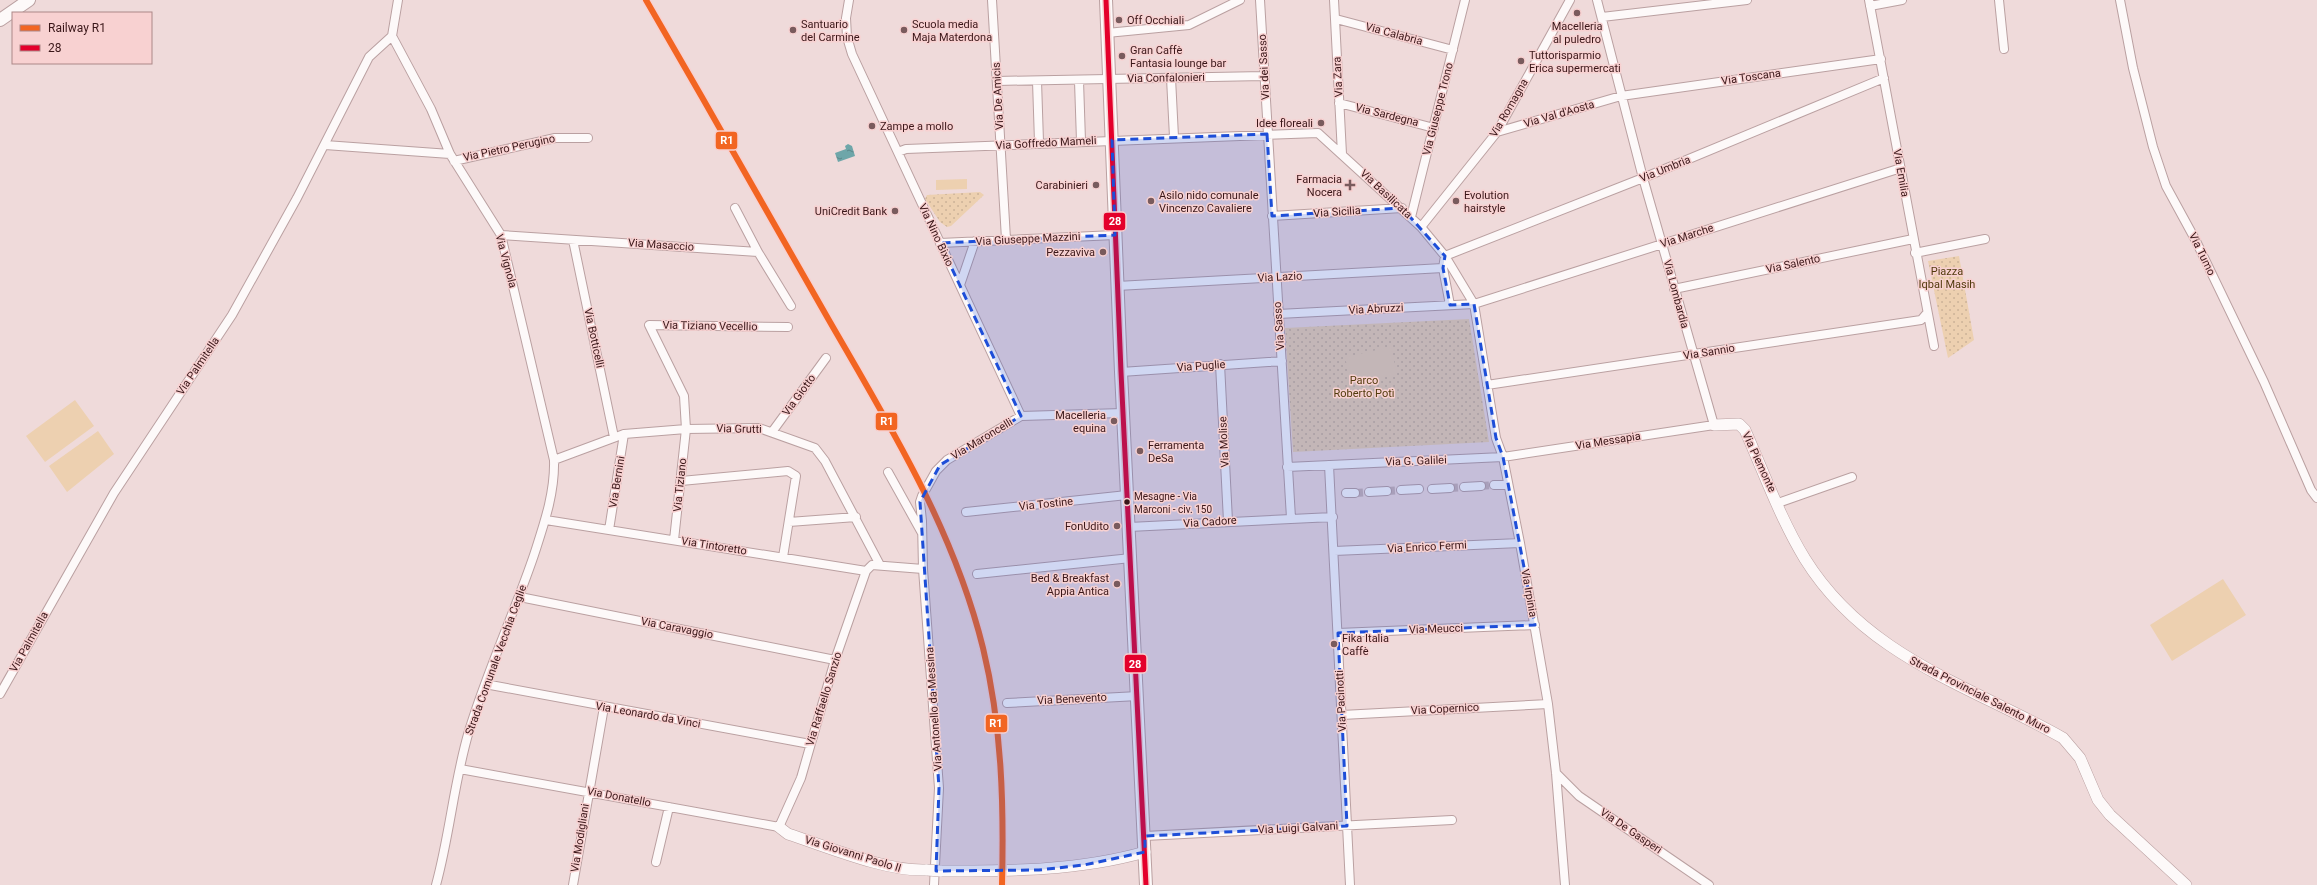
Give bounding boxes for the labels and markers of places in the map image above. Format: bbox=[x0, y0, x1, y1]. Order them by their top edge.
marker: Macelleria al puledro bbox=[1572, 8, 1582, 18]
place label: Off Occhiali bbox=[1127, 14, 1184, 27]
marker: Off Occhiali bbox=[1114, 15, 1124, 25]
place label: Santuario del Carmine bbox=[801, 18, 860, 44]
place label: Scuola media Maja Materdona bbox=[912, 18, 992, 44]
place label: Macelleria al puledro bbox=[1552, 20, 1602, 46]
marker: Santuario del Carmine bbox=[788, 25, 798, 35]
marker: Scuola media Maja Materdona bbox=[899, 25, 909, 35]
place label: Gran Caffè Fantasia lounge bar bbox=[1130, 44, 1227, 70]
place label: Tuttorisparmio Erica supermercati bbox=[1529, 49, 1621, 75]
marker: Gran Caffè Fantasia lounge bar bbox=[1117, 51, 1127, 61]
marker: Tuttorisparmio Erica supermercati bbox=[1516, 56, 1526, 66]
place label: Idee floreali bbox=[1256, 117, 1313, 130]
marker: Idee floreali bbox=[1316, 118, 1326, 128]
place label: Zampe a mollo bbox=[880, 120, 953, 133]
marker: Zampe a mollo bbox=[867, 121, 877, 131]
place label: Farmacia Nocera bbox=[1296, 173, 1342, 199]
place label: Carabinieri bbox=[1036, 179, 1088, 192]
marker: Carabinieri bbox=[1091, 180, 1101, 190]
marker: Farmacia Nocera bbox=[1345, 180, 1355, 190]
place label: Asilo nido comunale Vincenzo Cavaliere bbox=[1159, 189, 1259, 215]
place label: Evolution hairstyle bbox=[1464, 189, 1509, 215]
marker: Asilo nido comunale Vincenzo Cavaliere bbox=[1146, 196, 1156, 206]
marker: Evolution hairstyle bbox=[1451, 196, 1461, 206]
place label: UniCredit Bank bbox=[815, 205, 887, 218]
marker: UniCredit Bank bbox=[890, 206, 900, 216]
place label: Pezzaviva bbox=[1046, 246, 1095, 259]
marker: Pezzaviva bbox=[1098, 247, 1108, 257]
place label: Macelleria equina bbox=[1055, 409, 1106, 435]
marker: Macelleria equina bbox=[1109, 416, 1119, 426]
place label: Ferramenta DeSa bbox=[1148, 439, 1204, 465]
marker: Ferramenta DeSa bbox=[1135, 446, 1145, 456]
place label: Mesagne - Via Marconi - civ. 150 bbox=[1134, 491, 1212, 515]
marker: Mesagne - Via Marconi - civ. 150 bbox=[1122, 497, 1132, 507]
place label: FonUdito bbox=[1065, 520, 1109, 533]
marker: FonUdito bbox=[1112, 521, 1122, 531]
place label: Bed & Breakfast Appia Antica bbox=[1031, 572, 1109, 598]
marker: Bed & Breakfast Appia Antica bbox=[1112, 579, 1122, 589]
place label: Fika Italia Caffè bbox=[1342, 632, 1389, 658]
marker: Fika Italia Caffè bbox=[1329, 639, 1339, 649]

